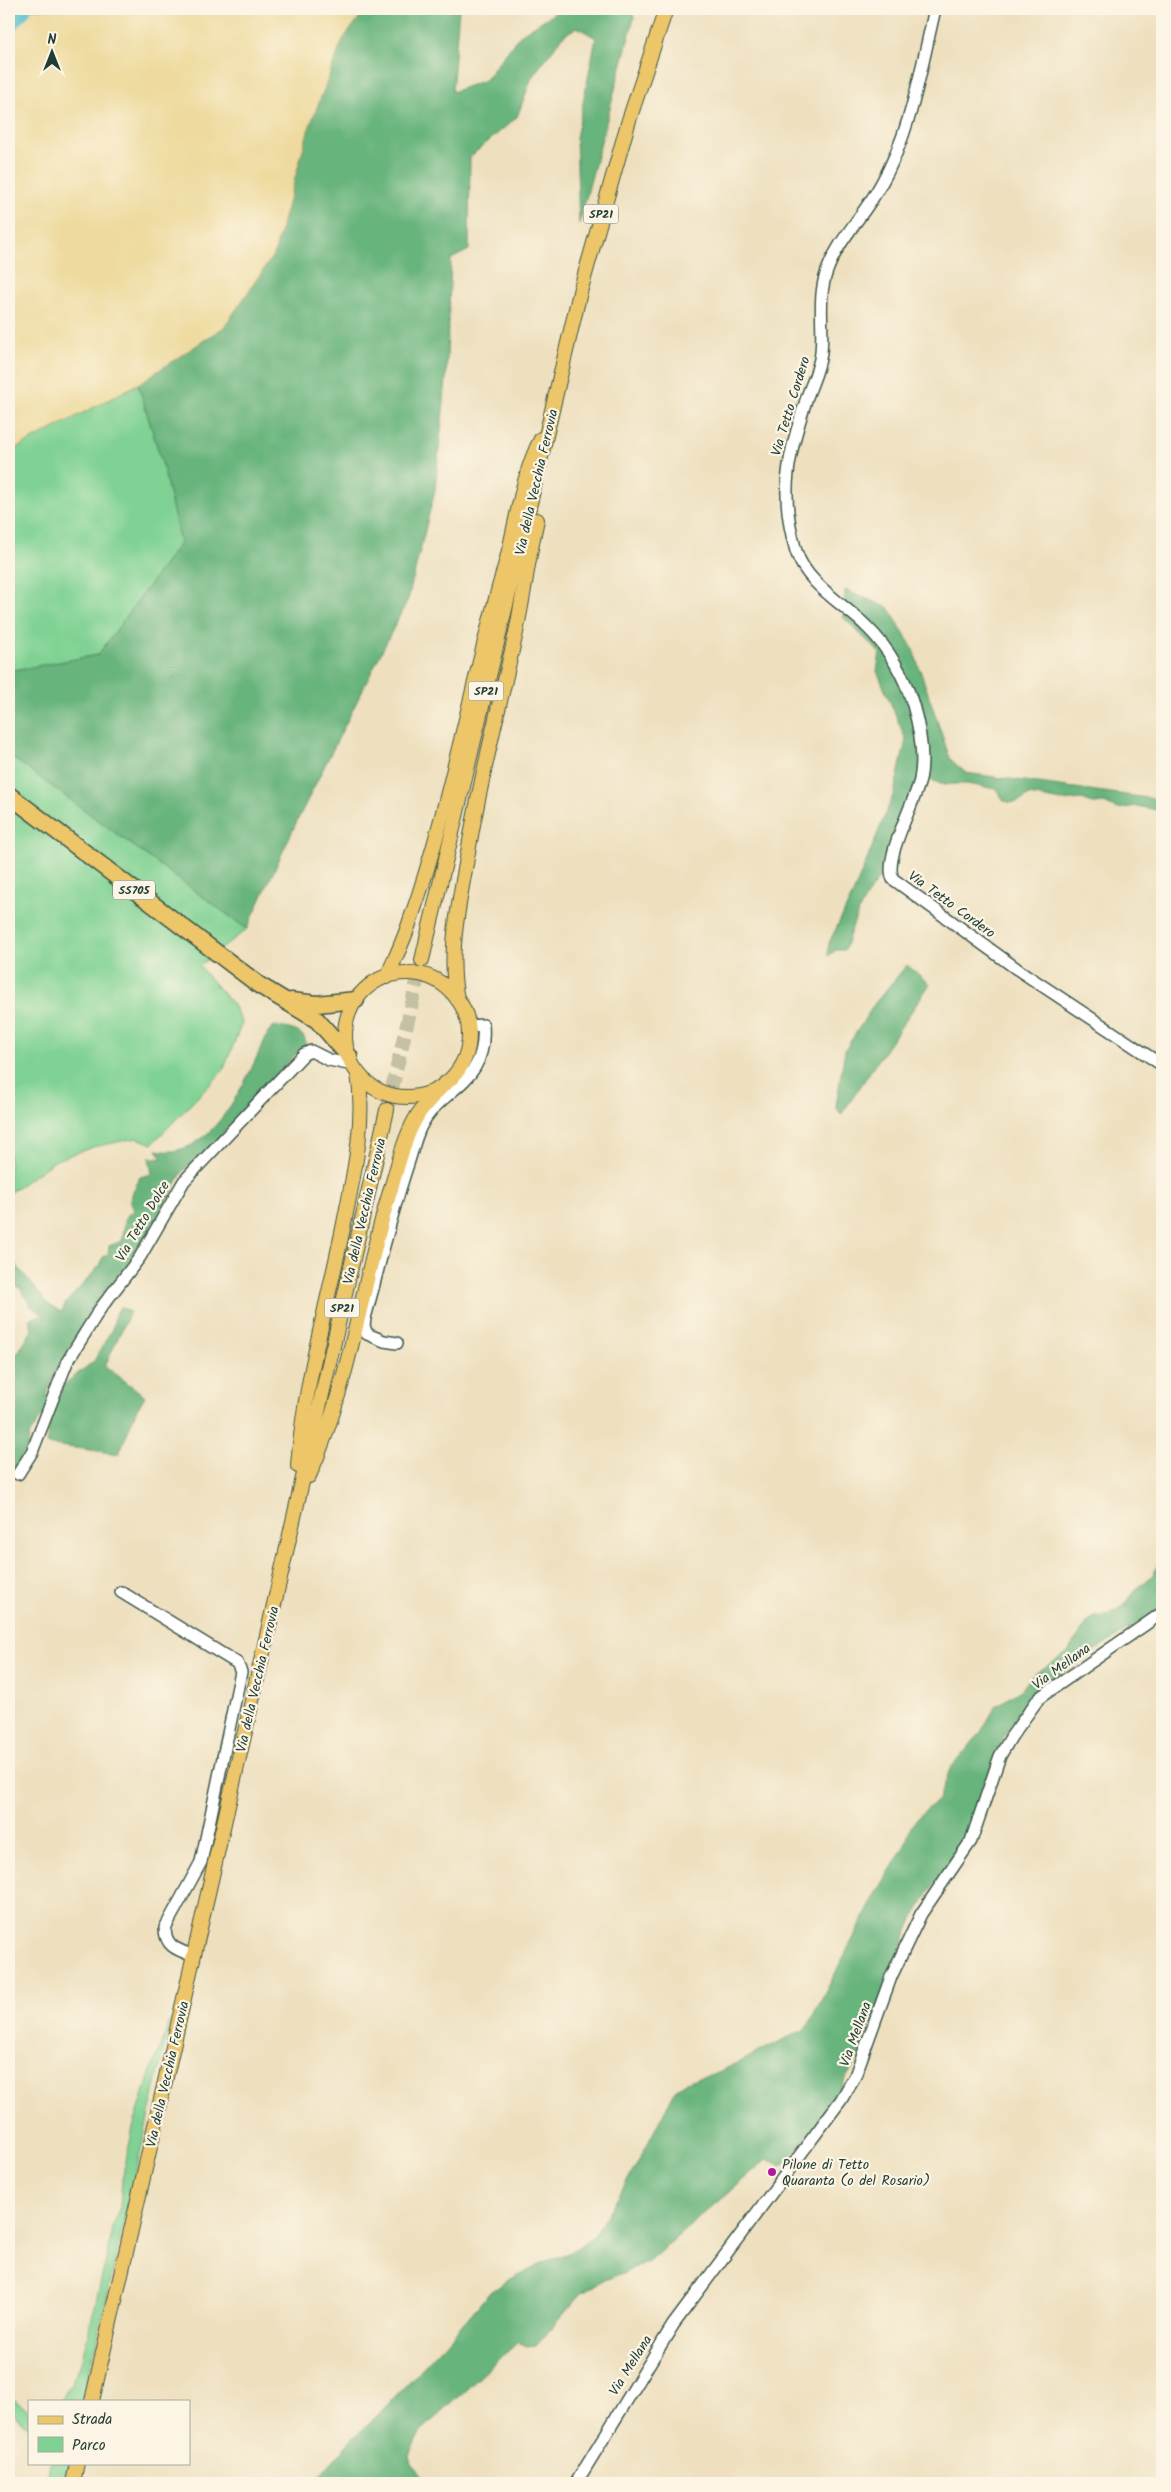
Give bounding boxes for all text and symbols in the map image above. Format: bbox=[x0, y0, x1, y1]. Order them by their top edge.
north arrow bbox=[28, 28, 78, 78]
text: N bbox=[48, 29, 57, 51]
road number: SP21 bbox=[584, 204, 618, 223]
street label: Via Tetto Cordero bbox=[765, 354, 817, 459]
street label: Via della Vecchia Ferrovia bbox=[509, 407, 565, 558]
road number: SP21 bbox=[468, 681, 504, 700]
street label: Via Tetto Cordero bbox=[903, 866, 1000, 944]
road number: SS705 bbox=[113, 880, 155, 900]
street label: Via della Vecchia Ferrovia bbox=[337, 1136, 393, 1287]
street label: Via Tetto Dolce bbox=[110, 1176, 176, 1266]
road number: SP21 bbox=[324, 1299, 360, 1318]
street label: Via della Vecchia Ferrovia bbox=[230, 1604, 286, 1755]
street label: Via Mellana bbox=[1028, 1638, 1095, 1696]
street label: Via della Vecchia Ferrovia bbox=[140, 1999, 196, 2150]
street label: Via Mellana bbox=[834, 1999, 878, 2070]
place label: Pilone di Tetto Quaranta (o del Rosario) bbox=[782, 2154, 930, 2192]
marker: Pilone di Tetto Quaranta (o del Rosario) bbox=[766, 2166, 778, 2178]
street label: Via Mellana bbox=[604, 2331, 658, 2400]
legend bbox=[28, 2400, 190, 2464]
text: Strada bbox=[72, 2408, 112, 2432]
text: Parco bbox=[72, 2434, 106, 2458]

